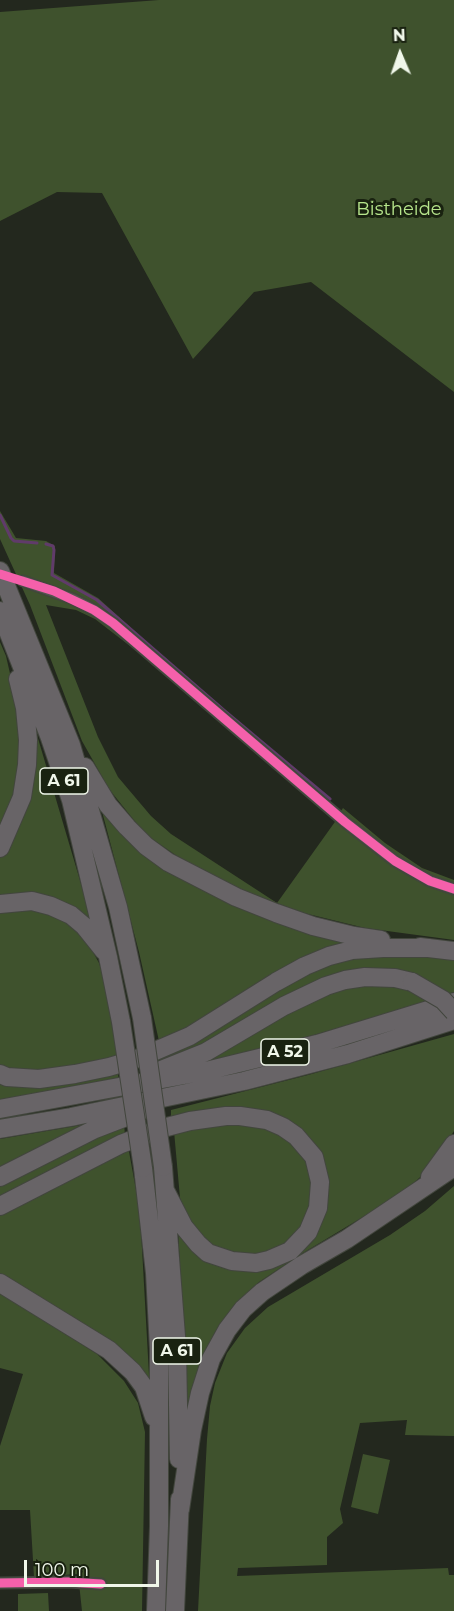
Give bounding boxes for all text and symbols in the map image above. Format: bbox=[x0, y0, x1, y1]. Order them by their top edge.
north arrow bbox=[370, 24, 430, 84]
text: N bbox=[393, 26, 406, 45]
park label: Bistheide bbox=[356, 199, 442, 221]
road number: A 61 bbox=[40, 768, 88, 794]
road number: A 52 bbox=[261, 1039, 309, 1065]
road number: A 61 bbox=[153, 1338, 201, 1364]
scale bar bbox=[27, 1548, 162, 1586]
text: 100 m bbox=[35, 1559, 89, 1581]

